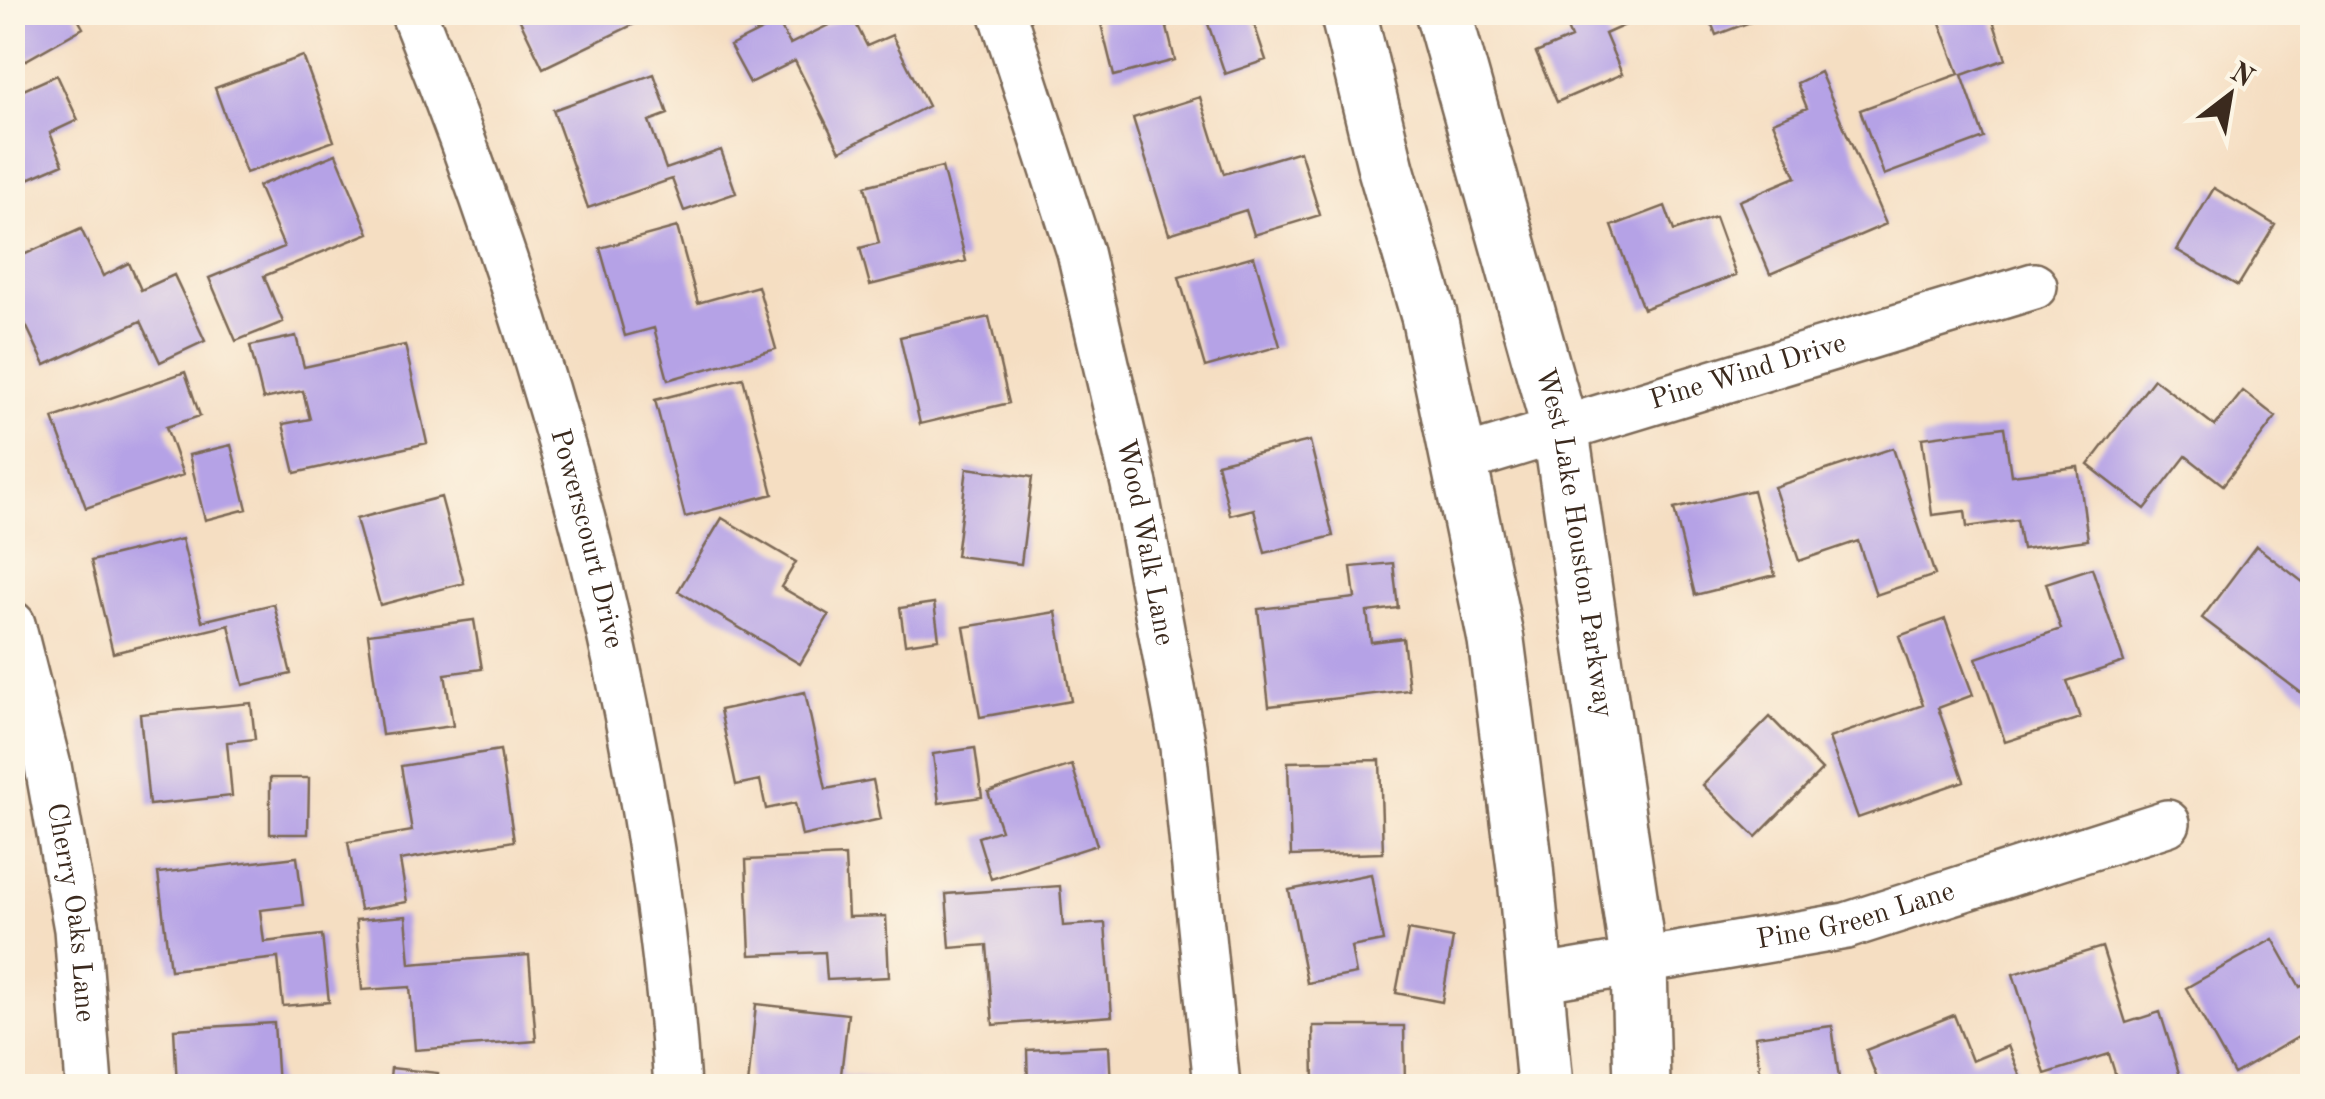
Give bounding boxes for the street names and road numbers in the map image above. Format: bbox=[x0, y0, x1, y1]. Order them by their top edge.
street label: Pine Wind Drive bbox=[1647, 330, 1850, 416]
street label: West Lake Houston Parkway bbox=[1530, 365, 1617, 720]
street label: Powerscourt Drive bbox=[544, 426, 627, 651]
street label: Wood Walk Lane bbox=[1110, 437, 1178, 648]
street label: Cherry Oaks Lane bbox=[41, 801, 98, 1023]
street label: Pine Green Lane bbox=[1755, 878, 1958, 955]

